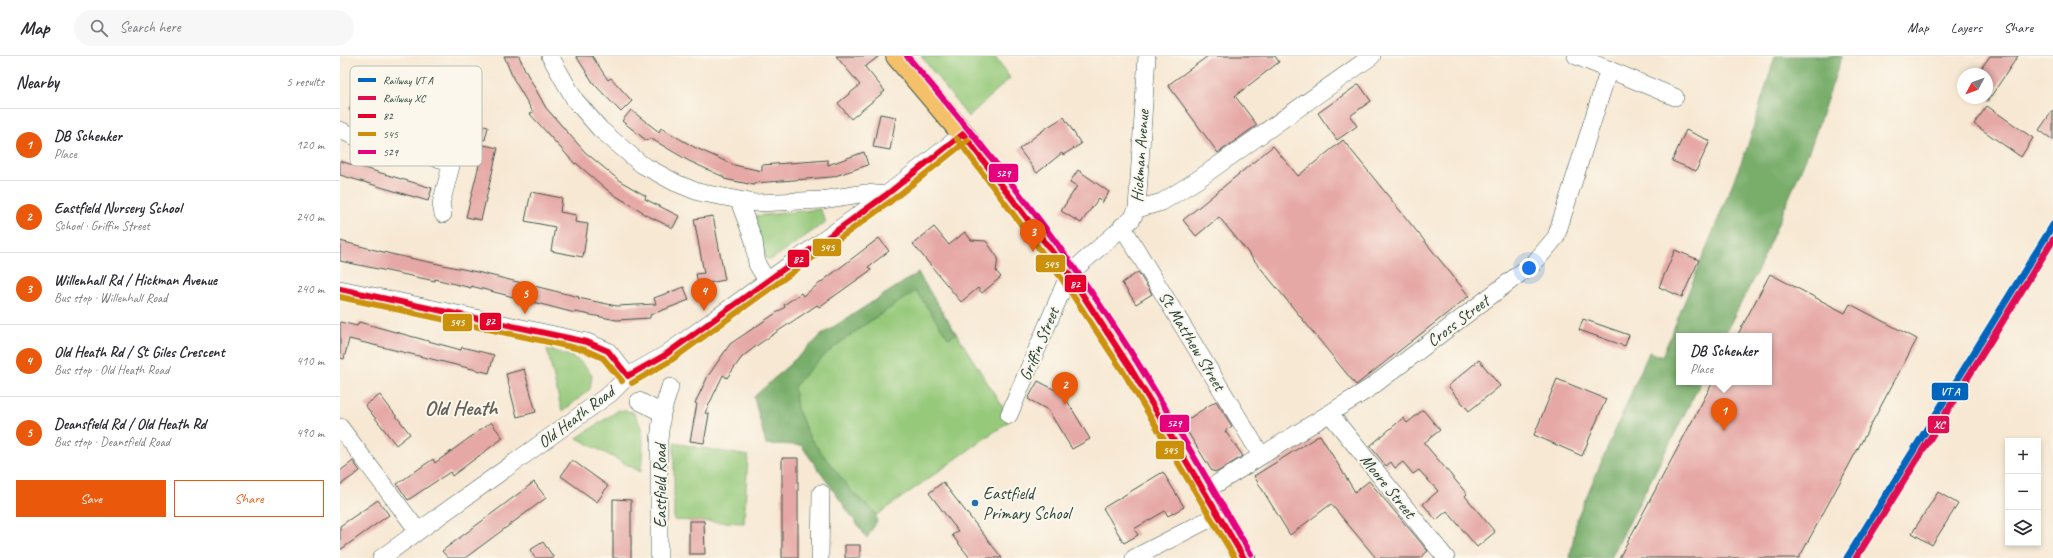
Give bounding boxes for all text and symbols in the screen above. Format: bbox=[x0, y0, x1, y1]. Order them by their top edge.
search box bbox=[74, 10, 354, 46]
text: Map bbox=[20, 16, 50, 40]
icon: search bbox=[88, 17, 110, 39]
text: Search here bbox=[120, 18, 181, 37]
text: Map bbox=[1907, 19, 1929, 36]
text: Layers bbox=[1951, 19, 1982, 36]
text: Share bbox=[2004, 19, 2033, 36]
legend bbox=[350, 66, 482, 166]
north arrow bbox=[1957, 68, 1993, 104]
text: Nearby bbox=[16, 72, 59, 93]
text: Railway VT A bbox=[383, 73, 434, 87]
text: 5 results bbox=[286, 74, 324, 90]
text: Railway XC bbox=[383, 91, 427, 105]
street label: Hickman Avenue bbox=[1126, 108, 1154, 203]
text: 82 bbox=[383, 109, 394, 123]
text: DB Schenker bbox=[54, 127, 122, 146]
text: 545 bbox=[383, 127, 399, 141]
text: 1 bbox=[26, 137, 32, 153]
text: 120 m bbox=[296, 137, 324, 153]
text: 529 bbox=[383, 145, 399, 159]
text: Place bbox=[54, 146, 77, 162]
line badge: 529 bbox=[988, 163, 1019, 183]
text: 529 bbox=[996, 166, 1011, 180]
text: Eastfield Nursery School bbox=[54, 199, 182, 218]
text: 2 bbox=[26, 209, 32, 225]
text: 240 m bbox=[296, 209, 324, 225]
text: School · Griffin Street bbox=[54, 218, 150, 234]
pin: 3 bbox=[1020, 219, 1046, 252]
line badge: 545 bbox=[812, 238, 842, 257]
text: 545 bbox=[820, 240, 835, 254]
line badge: 82 bbox=[787, 249, 810, 268]
text: 82 bbox=[793, 252, 804, 266]
line badge: 545 bbox=[1035, 254, 1066, 273]
text: 545 bbox=[1044, 257, 1059, 271]
your location bbox=[1519, 258, 1539, 278]
text: Willenhall Rd / Hickman Avenue bbox=[54, 271, 217, 290]
line badge: 82 bbox=[1064, 274, 1087, 293]
text: 82 bbox=[1070, 277, 1081, 291]
pin: 4 bbox=[691, 278, 717, 311]
text: 3 bbox=[26, 281, 32, 297]
text: 240 m bbox=[296, 281, 324, 297]
pin: 5 bbox=[512, 281, 538, 314]
street label: St Matthew Street bbox=[1154, 287, 1231, 397]
street label: Cross Street bbox=[1423, 289, 1495, 351]
text: Bus stop · Willenhall Road bbox=[54, 290, 167, 306]
street label: Griffin Street bbox=[1014, 302, 1065, 384]
line badge: 82 bbox=[479, 312, 502, 331]
line badge: 545 bbox=[442, 313, 473, 332]
text: 82 bbox=[485, 314, 496, 328]
text: 545 bbox=[450, 315, 465, 329]
popup bbox=[1676, 333, 1772, 385]
text: DB Schenker bbox=[1690, 342, 1758, 361]
text: Old Heath Rd / St Giles Crescent bbox=[54, 343, 224, 362]
text: 4 bbox=[26, 353, 32, 369]
text: 410 m bbox=[296, 353, 324, 369]
text: Place bbox=[1690, 361, 1713, 377]
text: Bus stop · Old Heath Road bbox=[54, 362, 169, 378]
pin: 2 bbox=[1052, 372, 1078, 405]
street label: Old Heath Road bbox=[534, 379, 621, 453]
line badge: VT A bbox=[1931, 382, 1969, 401]
text: VT A bbox=[1940, 384, 1961, 398]
district label: Old Heath bbox=[425, 395, 498, 421]
pin: 1 bbox=[1711, 398, 1737, 431]
line badge: 529 bbox=[1159, 414, 1190, 433]
text: Deansfield Rd / Old Heath Rd bbox=[54, 415, 206, 434]
line badge: XC bbox=[1927, 415, 1950, 434]
text: 529 bbox=[1167, 416, 1182, 430]
text: XC bbox=[1933, 417, 1946, 431]
text: 5 bbox=[26, 425, 32, 441]
text: 490 m bbox=[296, 425, 324, 441]
text: Bus stop · Deansfield Road bbox=[54, 434, 170, 450]
map controls bbox=[2005, 438, 2041, 546]
button: + bbox=[2005, 438, 2041, 474]
line badge: 545 bbox=[1155, 440, 1185, 460]
street label: Eastfield Road bbox=[650, 441, 671, 528]
text: 545 bbox=[1163, 443, 1178, 457]
street label: Moore Street bbox=[1356, 450, 1422, 524]
button: − bbox=[2005, 474, 2041, 510]
button: Save bbox=[16, 480, 166, 517]
button: Share bbox=[174, 480, 324, 517]
place label: Eastfield Primary School bbox=[983, 483, 1073, 524]
marker: Eastfield Primary School bbox=[970, 498, 980, 508]
button: layers bbox=[2005, 510, 2041, 546]

